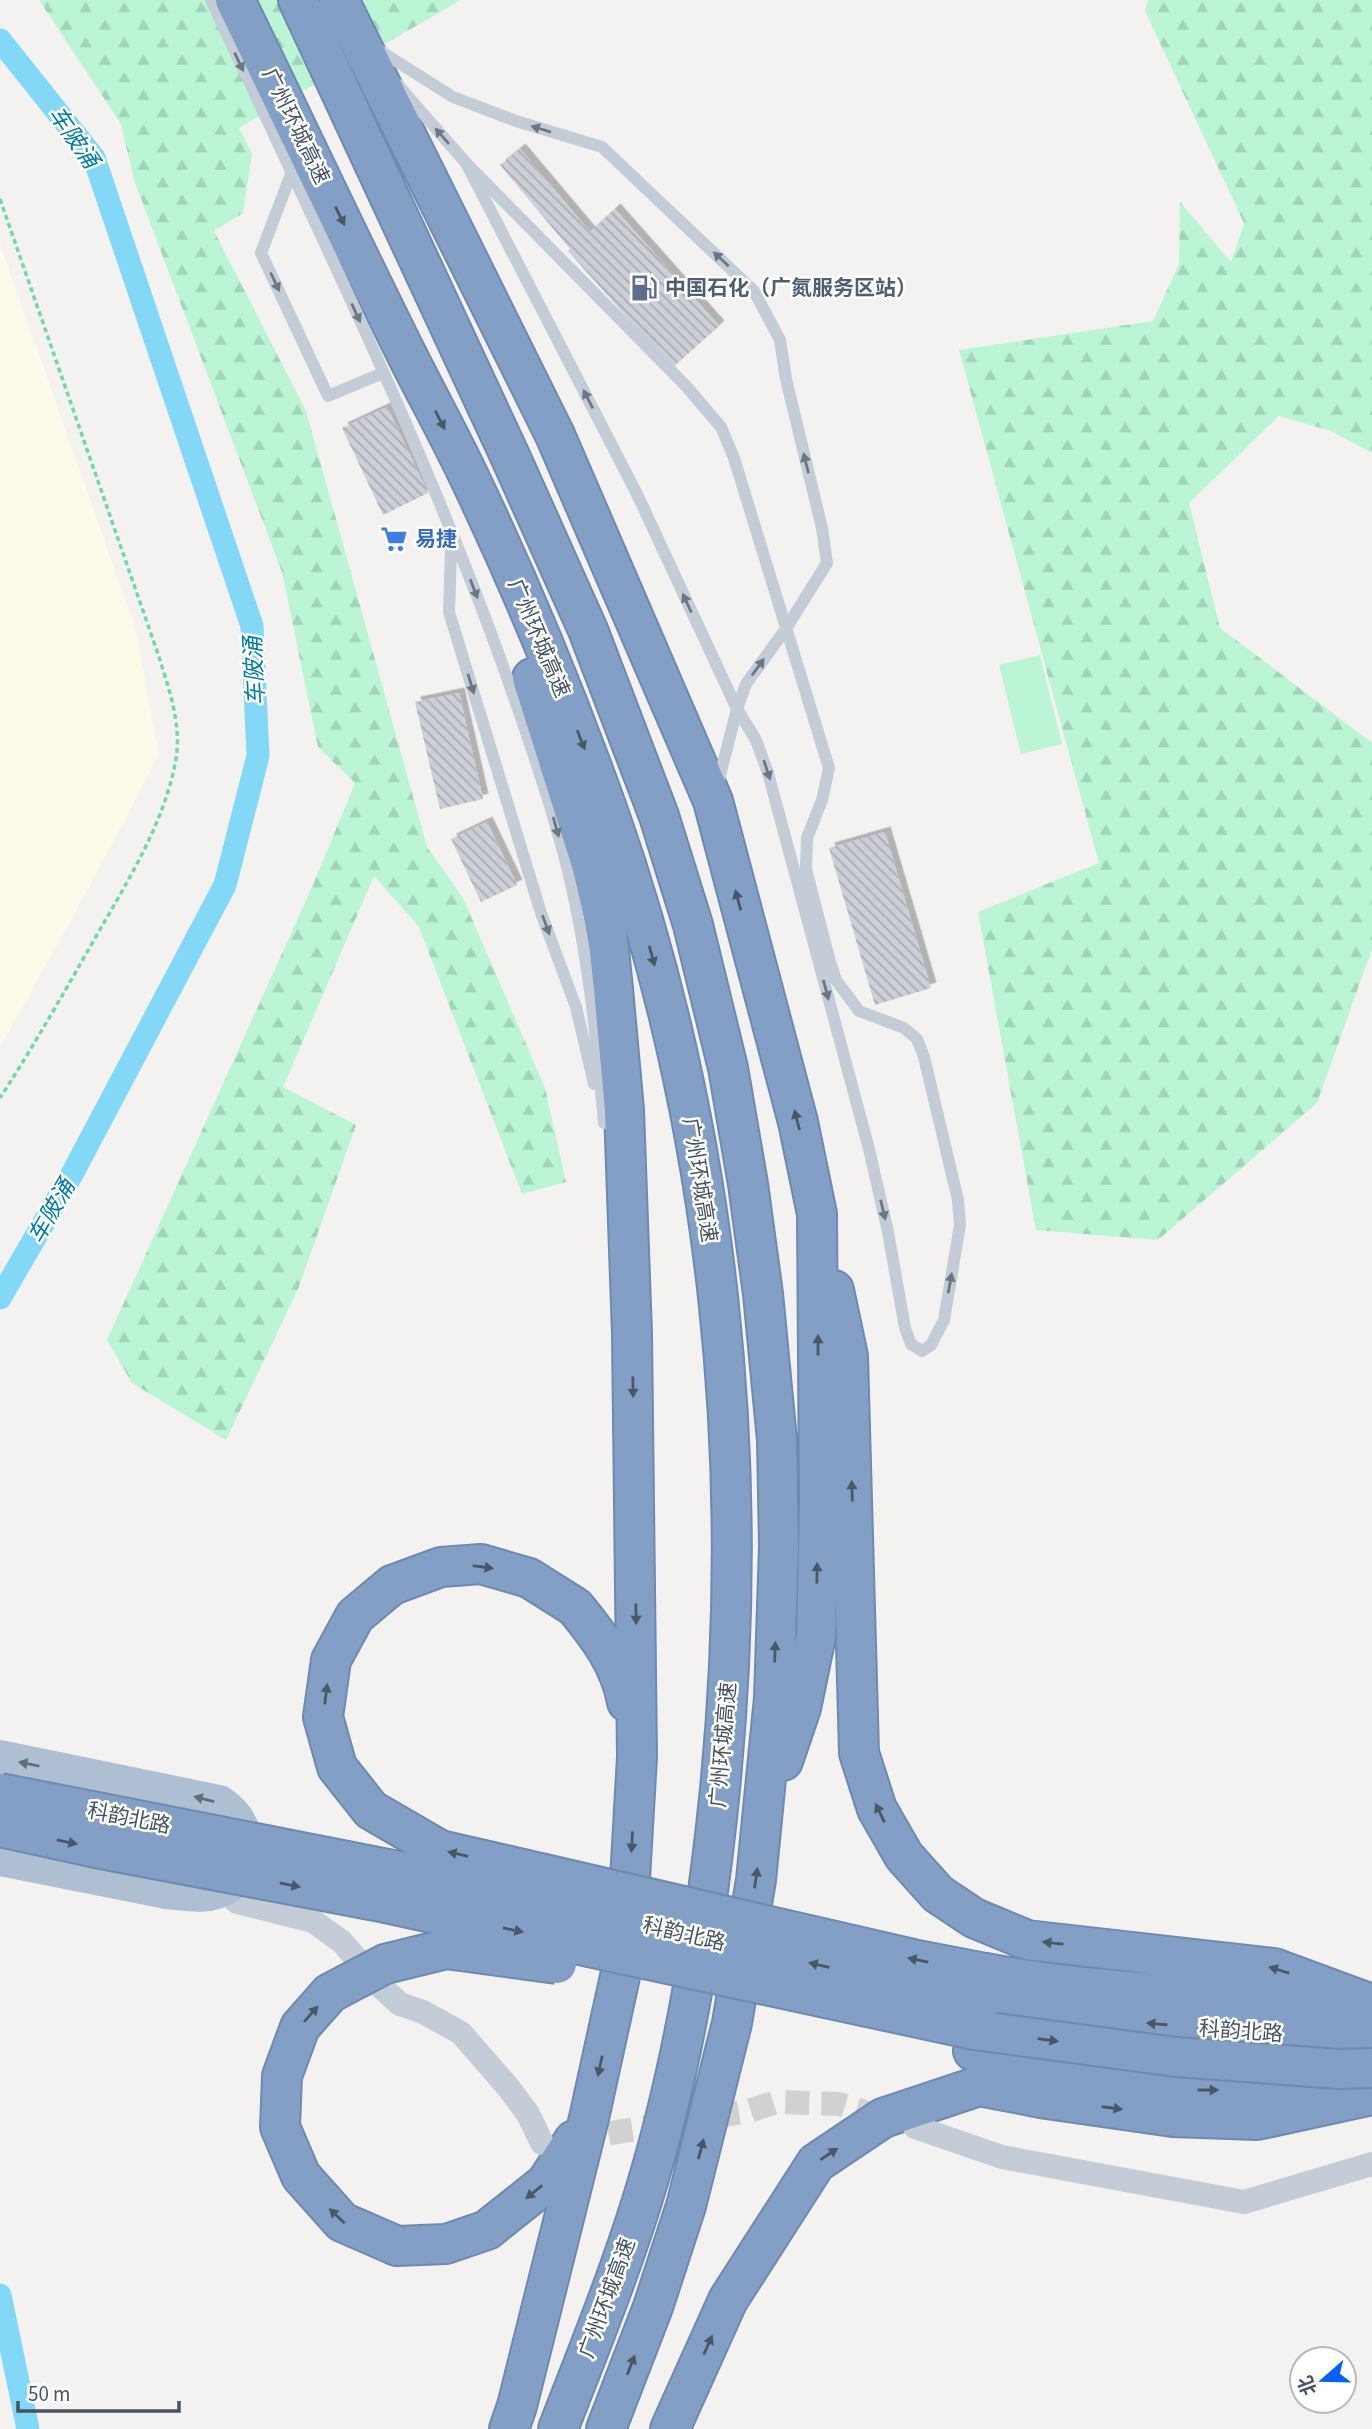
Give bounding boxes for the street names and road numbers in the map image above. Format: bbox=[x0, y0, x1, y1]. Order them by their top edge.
street label: 广州环城高速 bbox=[255, 63, 337, 189]
street label: 广州环城高速 bbox=[501, 574, 577, 702]
street label: 广州环城高速 bbox=[675, 1115, 725, 1245]
street label: 广州环城高速 bbox=[703, 1681, 743, 1809]
street label: 科韵北路 bbox=[85, 1795, 173, 1841]
street label: 科韵北路 bbox=[640, 1910, 728, 1958]
street label: 科韵北路 bbox=[1198, 2013, 1284, 2049]
street label: 广州环城高速 bbox=[571, 2234, 643, 2362]

